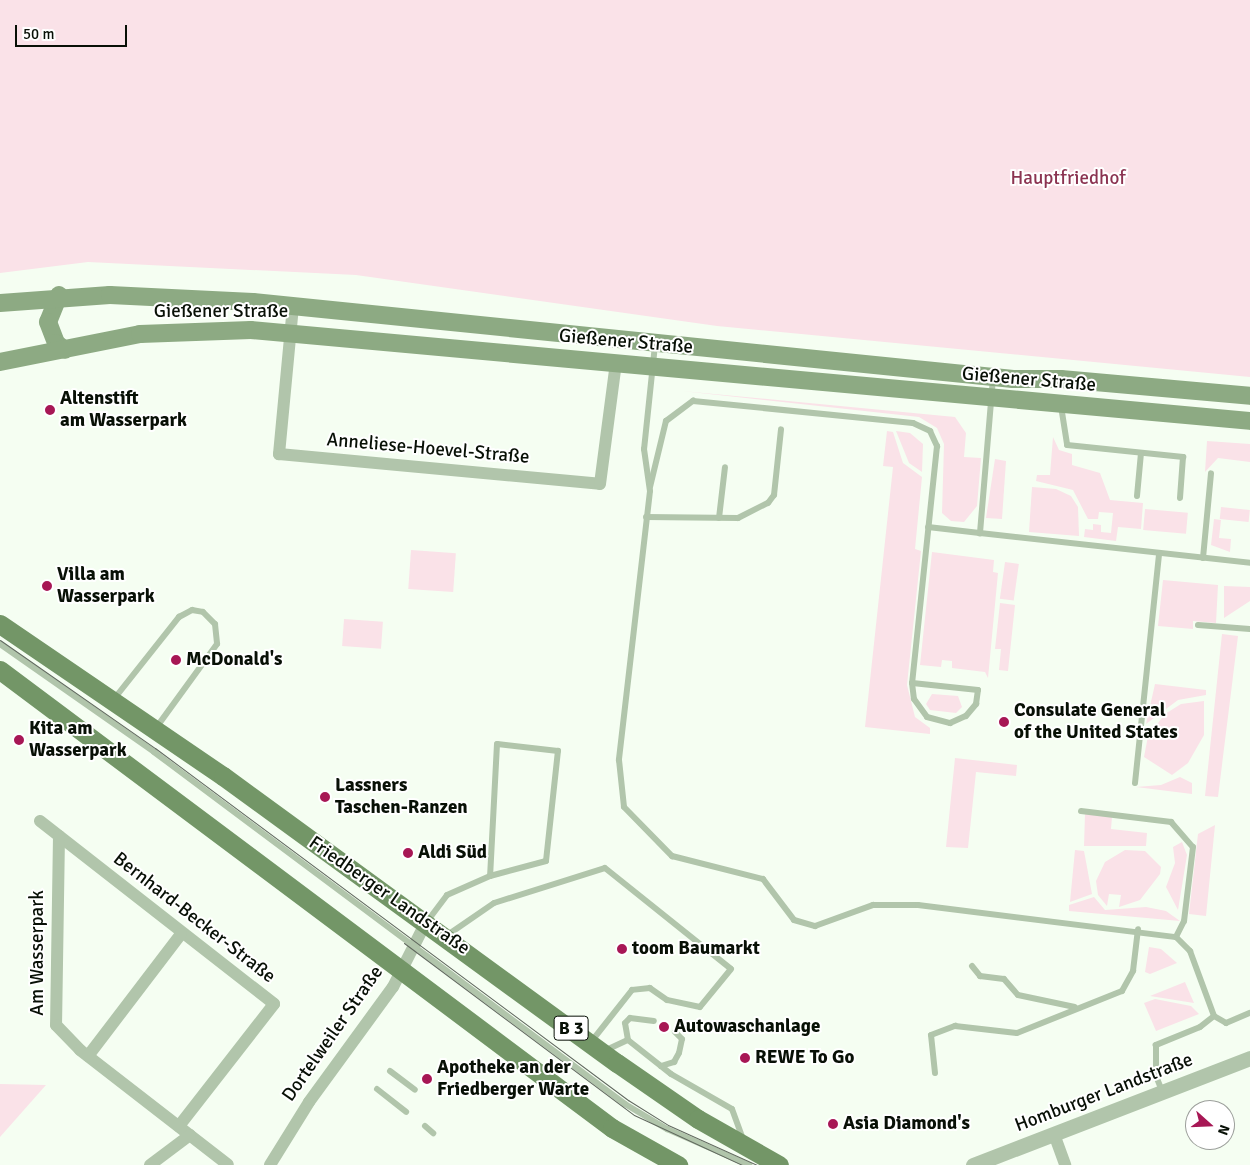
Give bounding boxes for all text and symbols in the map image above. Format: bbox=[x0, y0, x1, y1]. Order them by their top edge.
scale bar bbox=[18, 15, 130, 47]
text: 50 m bbox=[23, 25, 54, 43]
park label: Hauptfriedhof bbox=[1010, 168, 1126, 190]
street label: Gießener Straße bbox=[154, 301, 288, 323]
street label: Gießener Straße bbox=[558, 325, 694, 359]
street label: Gießener Straße bbox=[961, 363, 1097, 397]
place label: Altenstift am Wasserpark bbox=[60, 388, 187, 432]
marker: Altenstift am Wasserpark bbox=[44, 404, 56, 416]
street label: Anneliese-Hoevel-Straße bbox=[326, 429, 530, 469]
place label: Villa am Wasserpark bbox=[57, 564, 155, 608]
marker: Villa am Wasserpark bbox=[41, 580, 53, 592]
place label: McDonald's bbox=[186, 649, 282, 671]
marker: McDonald's bbox=[170, 654, 182, 666]
place label: Consulate General of the United States bbox=[1014, 700, 1178, 744]
marker: Consulate General of the United States bbox=[998, 716, 1010, 728]
place label: Kita am Wasserpark bbox=[29, 718, 127, 762]
marker: Kita am Wasserpark bbox=[13, 734, 25, 746]
place label: Lassners Taschen-Ranzen bbox=[335, 775, 468, 819]
marker: Lassners Taschen-Ranzen bbox=[319, 791, 331, 803]
street label: Friedberger Landstraße bbox=[304, 832, 474, 960]
place label: Aldi Süd bbox=[418, 842, 487, 864]
marker: Aldi Süd bbox=[402, 847, 414, 859]
street label: Bernhard-Becker-Straße bbox=[108, 848, 280, 988]
street label: Am Wasserpark bbox=[27, 890, 49, 1016]
place label: toom Baumarkt bbox=[632, 938, 760, 960]
marker: toom Baumarkt bbox=[616, 943, 628, 955]
street label: Dortelweiler Straße bbox=[278, 962, 388, 1106]
road number: B 3 bbox=[554, 1012, 588, 1044]
place label: Autowaschanlage bbox=[674, 1016, 820, 1038]
marker: Autowaschanlage bbox=[658, 1021, 670, 1033]
place label: REWE To Go bbox=[755, 1047, 854, 1069]
street label: Homburger Landstraße bbox=[1012, 1049, 1196, 1137]
marker: REWE To Go bbox=[739, 1052, 751, 1064]
place label: Apotheke an der Friedberger Warte bbox=[437, 1057, 589, 1101]
marker: Apotheke an der Friedberger Warte bbox=[421, 1073, 433, 1085]
north arrow bbox=[1185, 1100, 1235, 1150]
place label: Asia Diamond's bbox=[843, 1113, 970, 1135]
marker: Asia Diamond's bbox=[827, 1118, 839, 1130]
text: N bbox=[1214, 1122, 1233, 1137]

